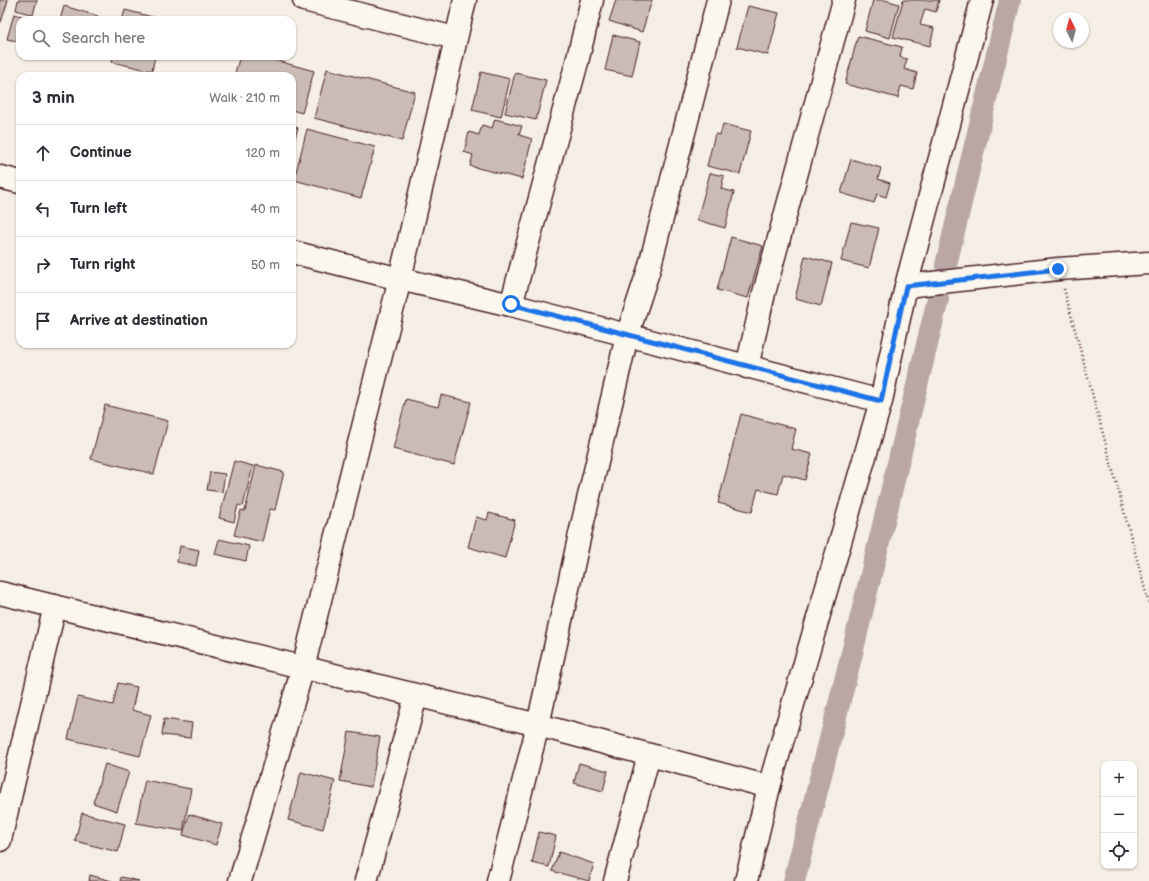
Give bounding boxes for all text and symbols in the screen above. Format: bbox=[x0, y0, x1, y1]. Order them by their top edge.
north arrow bbox=[1053, 12, 1089, 48]
search box bbox=[16, 16, 296, 60]
icon: search bbox=[30, 27, 52, 49]
text: Search here bbox=[62, 29, 145, 48]
text: 3 min bbox=[32, 88, 75, 108]
text: Walk · 210 m bbox=[209, 90, 280, 106]
icon: ahead bbox=[32, 142, 54, 164]
text: Continue bbox=[70, 143, 132, 162]
text: 120 m bbox=[245, 145, 280, 161]
icon: left bbox=[32, 198, 54, 220]
text: Turn left bbox=[70, 199, 127, 218]
text: 40 m bbox=[250, 201, 280, 217]
icon: right bbox=[32, 254, 54, 276]
text: Turn right bbox=[70, 255, 135, 274]
text: 50 m bbox=[251, 257, 280, 273]
route end bbox=[1049, 260, 1067, 278]
route start bbox=[502, 295, 520, 313]
icon: arrive bbox=[32, 310, 54, 332]
text: Arrive at destination bbox=[70, 311, 208, 330]
map controls bbox=[1101, 761, 1137, 869]
button: + bbox=[1101, 761, 1137, 797]
button: − bbox=[1101, 797, 1137, 833]
button: locate bbox=[1101, 833, 1137, 869]

